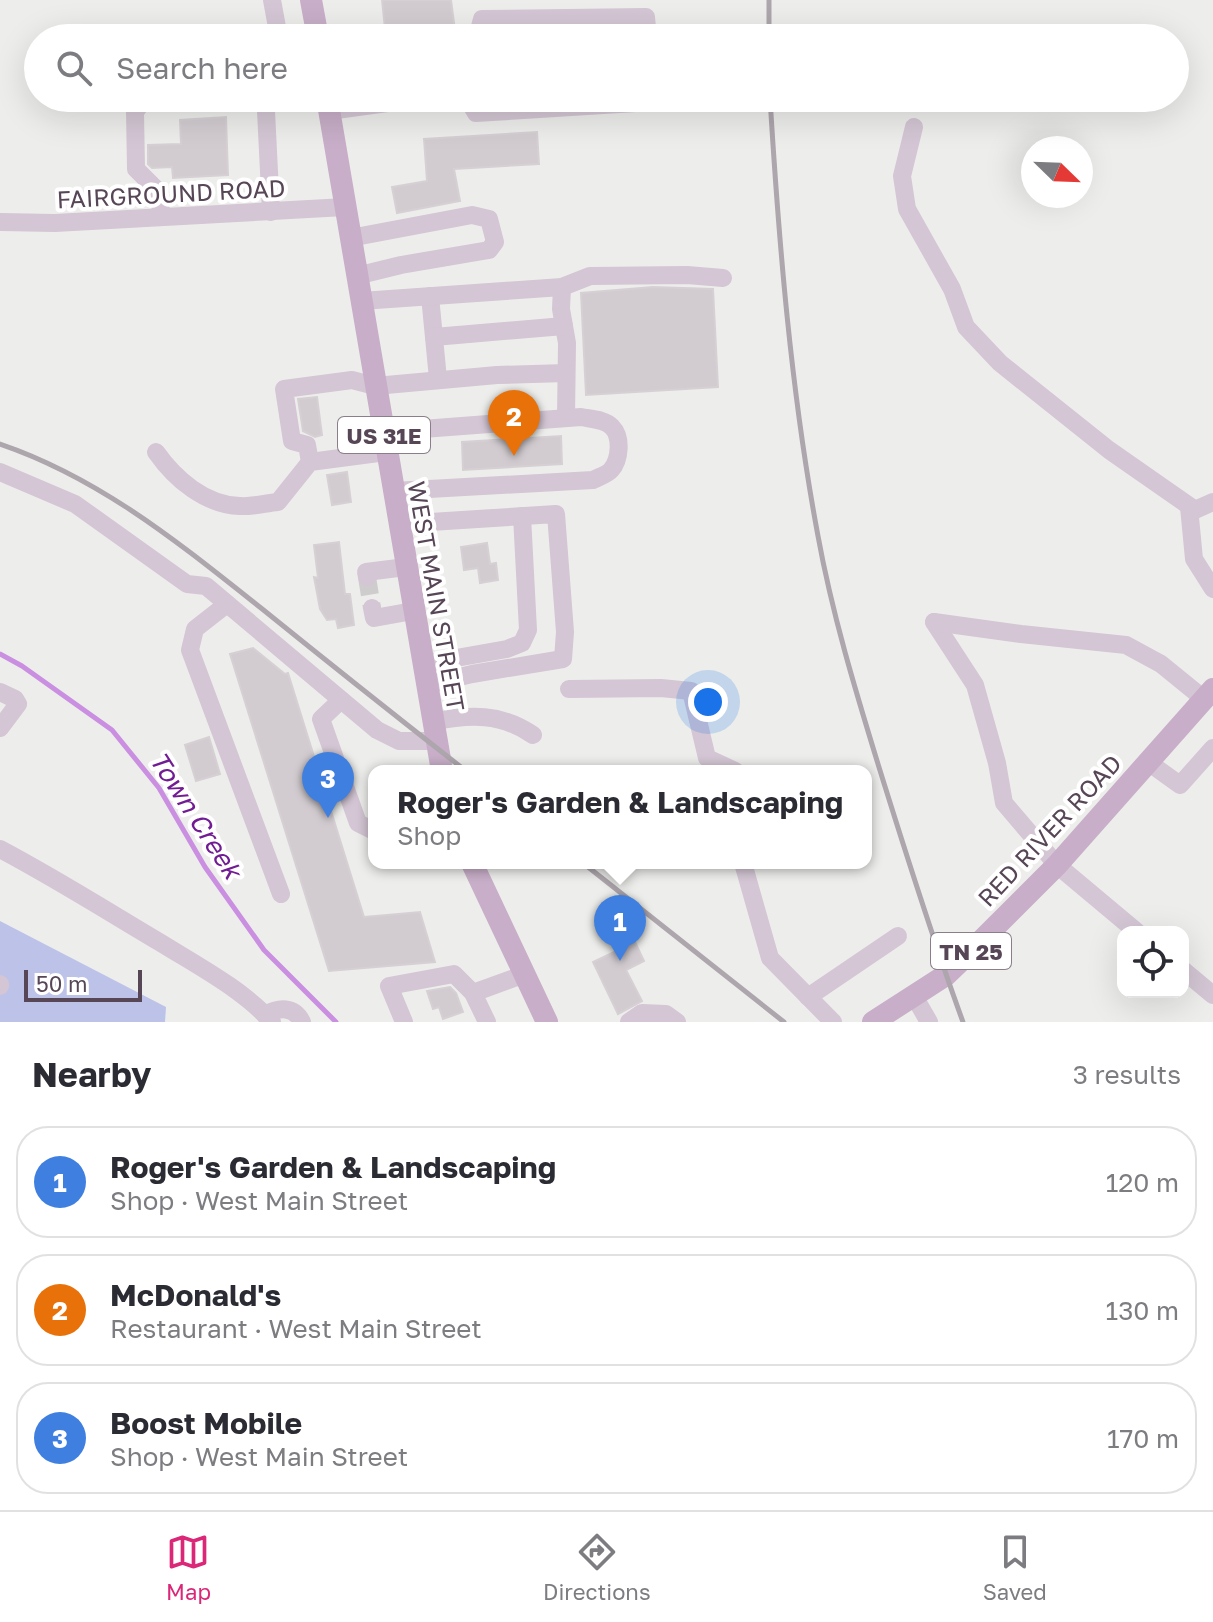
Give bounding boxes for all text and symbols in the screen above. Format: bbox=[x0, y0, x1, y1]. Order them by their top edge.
search box bbox=[24, 24, 1189, 112]
icon: search bbox=[52, 46, 96, 90]
text: Search here bbox=[116, 50, 288, 86]
north arrow bbox=[1021, 136, 1093, 208]
street label: FAIRGROUND ROAD bbox=[56, 173, 286, 213]
pin: 2 bbox=[488, 390, 540, 456]
road number: US 31E bbox=[338, 417, 430, 453]
street label: WEST MAIN STREET bbox=[402, 479, 472, 713]
your location bbox=[688, 682, 728, 722]
water label: Town Creek bbox=[143, 746, 250, 886]
street label: RED RIVER ROAD bbox=[971, 748, 1127, 912]
pin: 3 bbox=[302, 752, 354, 818]
popup bbox=[368, 765, 872, 869]
text: Roger's Garden & Landscaping bbox=[397, 784, 843, 820]
text: Shop bbox=[397, 820, 461, 851]
pin: 1 bbox=[594, 895, 646, 961]
map controls bbox=[1117, 926, 1189, 998]
button: locate bbox=[1117, 926, 1189, 998]
road number: TN 25 bbox=[931, 933, 1011, 969]
scale bar bbox=[24, 966, 142, 1002]
text: 50 m bbox=[36, 970, 87, 997]
text: Nearby bbox=[32, 1054, 152, 1094]
text: 3 results bbox=[1073, 1059, 1181, 1090]
text: Roger's Garden & Landscaping bbox=[110, 1149, 556, 1185]
text: 1 bbox=[53, 1167, 67, 1198]
text: 120 m bbox=[1106, 1167, 1179, 1198]
text: Shop · West Main Street bbox=[110, 1185, 408, 1216]
text: McDonald's bbox=[110, 1277, 281, 1313]
text: 2 bbox=[52, 1295, 68, 1326]
text: 130 m bbox=[1106, 1295, 1179, 1326]
text: Restaurant · West Main Street bbox=[110, 1313, 482, 1344]
text: Boost Mobile bbox=[110, 1405, 302, 1441]
text: 3 bbox=[52, 1423, 68, 1454]
text: 170 m bbox=[1107, 1423, 1179, 1454]
text: Shop · West Main Street bbox=[110, 1441, 408, 1472]
tab: Map bbox=[166, 1530, 211, 1605]
tab: Directions bbox=[543, 1530, 651, 1605]
tab: Saved bbox=[983, 1530, 1047, 1605]

